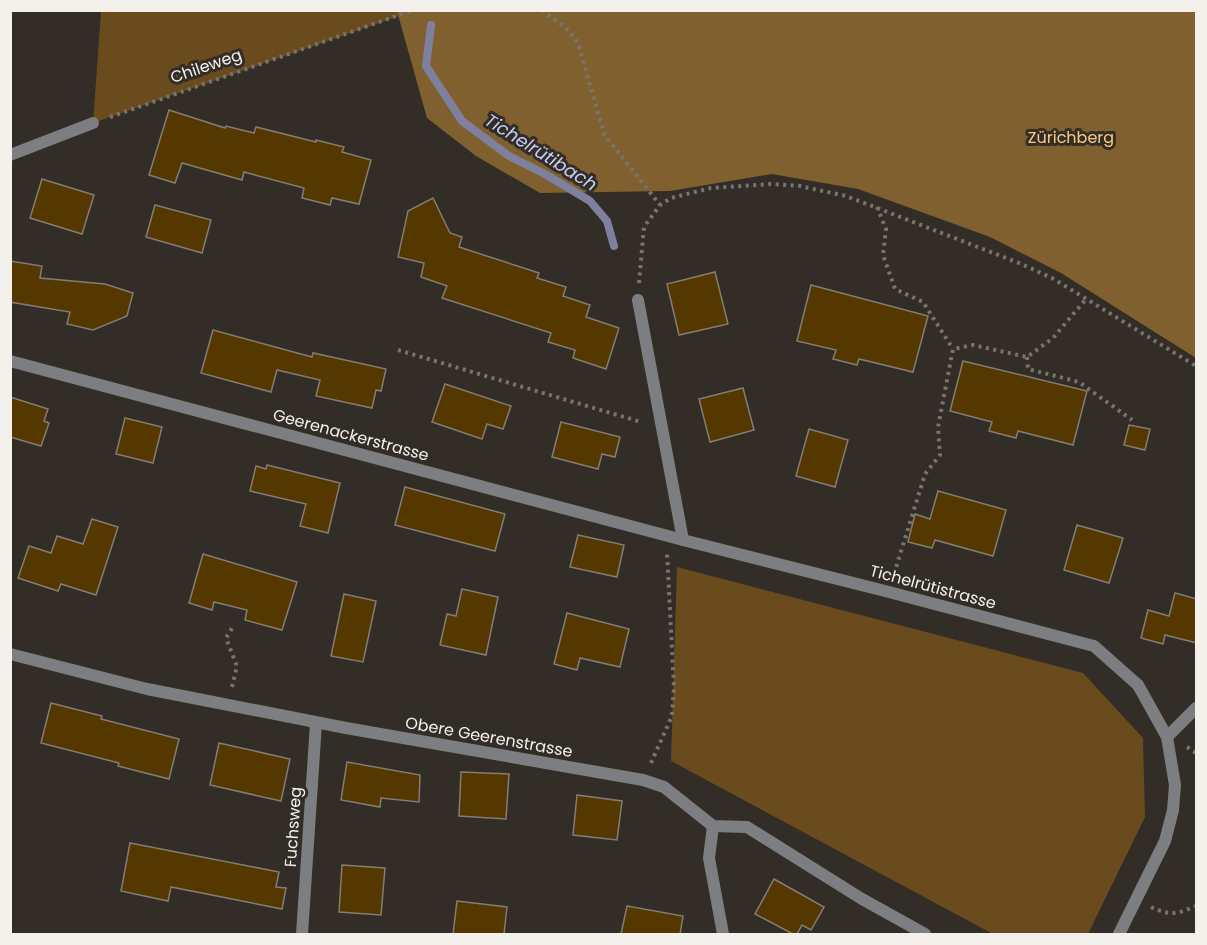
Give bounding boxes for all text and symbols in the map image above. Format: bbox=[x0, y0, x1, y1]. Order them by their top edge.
street label: Chileweg bbox=[167, 43, 245, 89]
water label: Tichelrütibach bbox=[480, 107, 602, 197]
park label: Zürichberg bbox=[1028, 126, 1114, 149]
street label: Geerenackerstrasse bbox=[270, 403, 432, 467]
street label: Tichelrütistrasse bbox=[867, 559, 999, 615]
street label: Obere Geerenstrasse bbox=[404, 711, 575, 763]
street label: Fuchsweg bbox=[279, 786, 307, 868]

